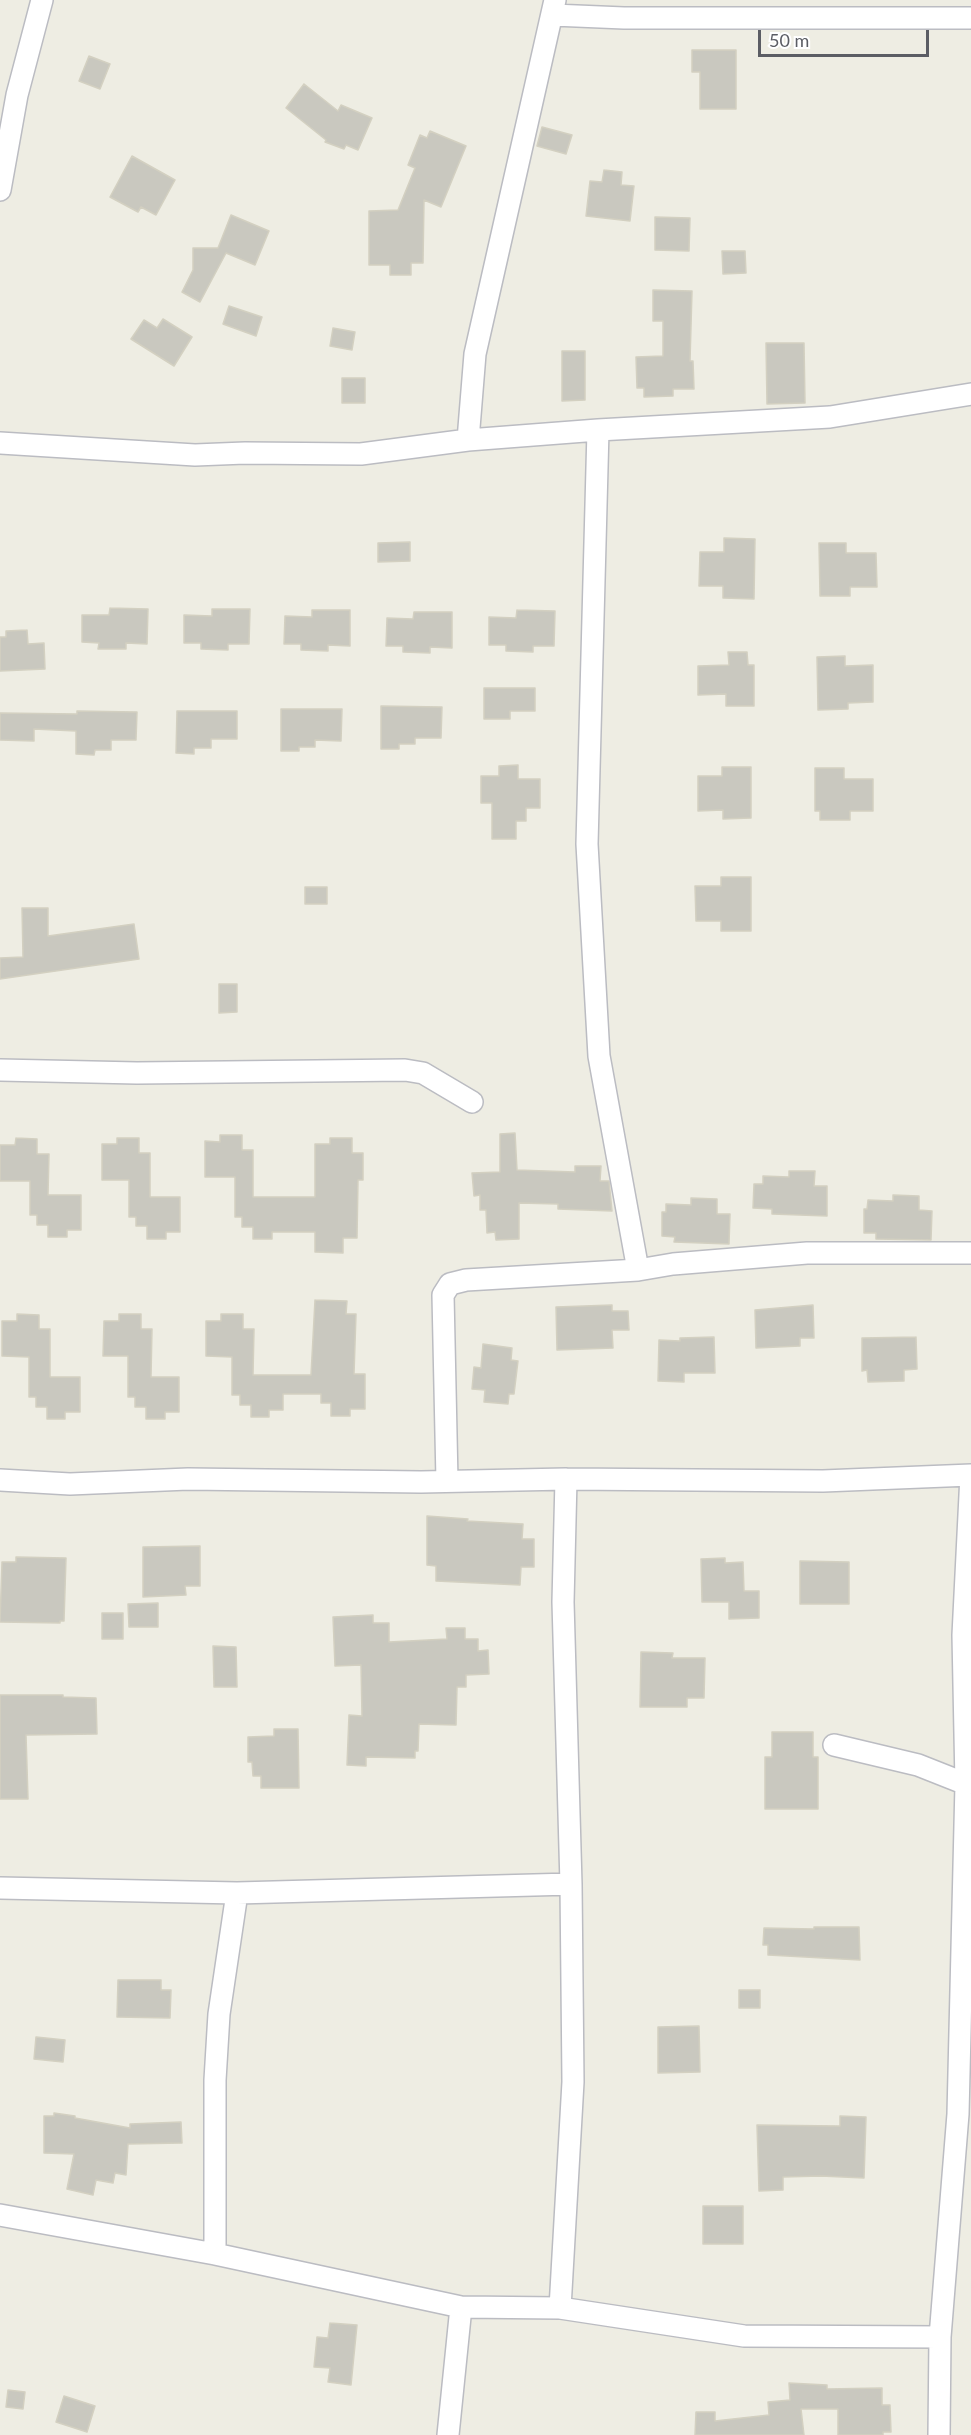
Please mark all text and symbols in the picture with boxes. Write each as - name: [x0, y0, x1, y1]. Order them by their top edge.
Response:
- scale bar: [761, 18, 932, 56]
- text: 50 m: [769, 29, 809, 51]

